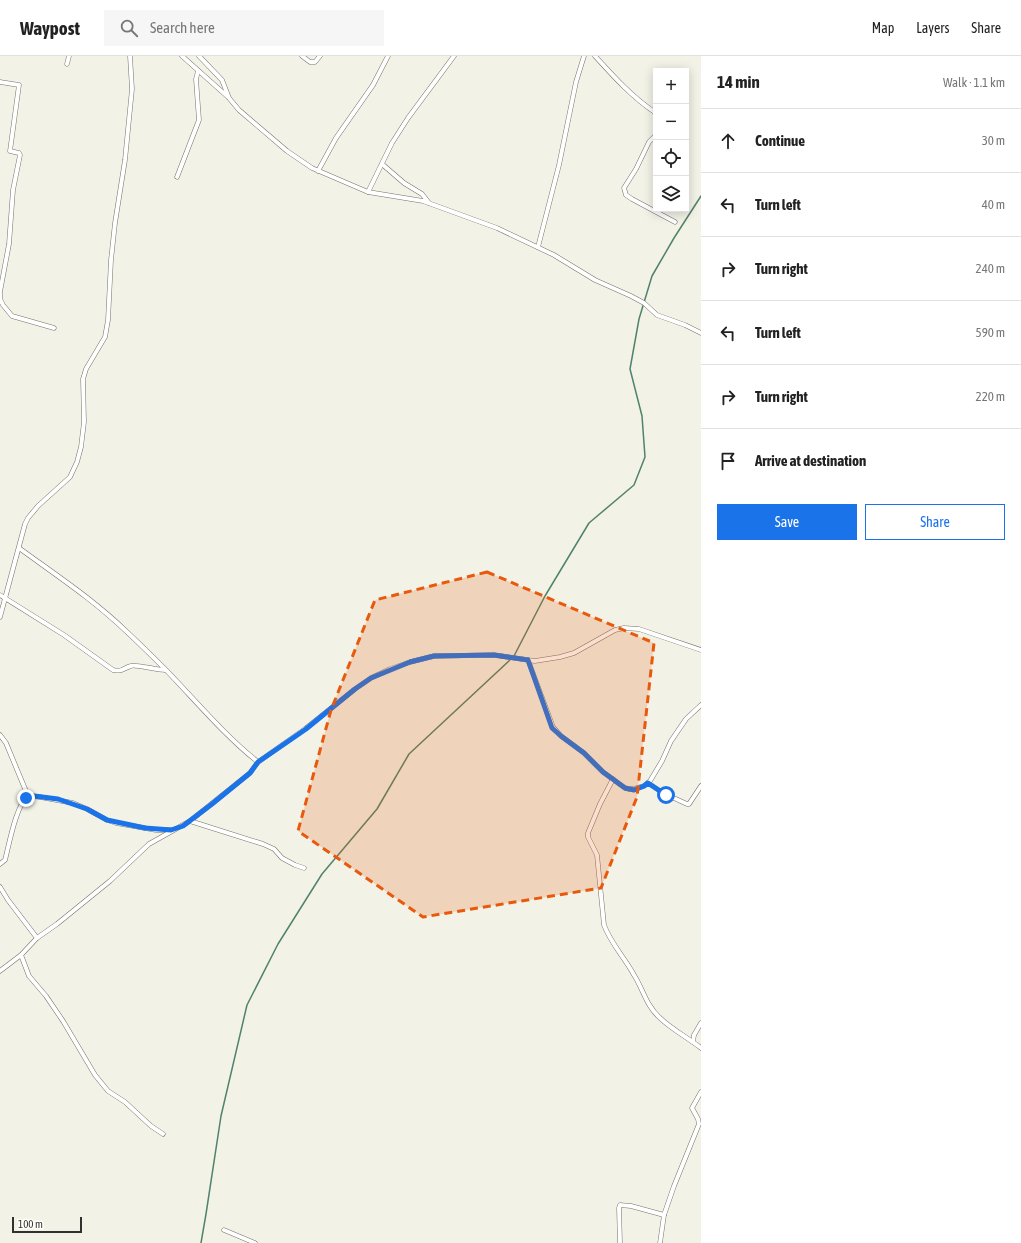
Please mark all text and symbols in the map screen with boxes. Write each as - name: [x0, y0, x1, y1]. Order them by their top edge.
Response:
- search box: [104, 10, 384, 46]
- text: Waypost: [20, 17, 80, 39]
- icon: search: [118, 17, 140, 39]
- text: Search here: [150, 19, 215, 36]
- text: Map: [872, 20, 894, 36]
- text: Layers: [916, 20, 949, 36]
- text: Share: [971, 20, 1001, 36]
- map controls: [653, 68, 689, 212]
- button: +: [653, 68, 689, 104]
- text: 14 min: [717, 72, 760, 92]
- text: Walk · 1.1 km: [943, 75, 1005, 90]
- button: −: [653, 104, 689, 140]
- icon: ahead: [717, 130, 739, 152]
- text: Continue: [755, 132, 805, 149]
- text: 30 m: [982, 133, 1005, 148]
- button: locate: [653, 140, 689, 176]
- button: layers: [653, 176, 689, 212]
- icon: left: [717, 194, 739, 216]
- text: Turn left: [755, 196, 801, 213]
- text: 40 m: [982, 197, 1005, 212]
- icon: right: [717, 258, 739, 280]
- text: Turn right: [755, 260, 808, 277]
- text: 240 m: [976, 261, 1005, 276]
- icon: left: [717, 322, 739, 344]
- text: Turn left: [755, 324, 801, 341]
- text: 590 m: [976, 325, 1005, 340]
- icon: right: [717, 386, 739, 408]
- text: Turn right: [755, 388, 808, 405]
- text: 220 m: [976, 389, 1005, 404]
- icon: arrive: [717, 450, 739, 472]
- text: Arrive at destination: [755, 452, 866, 469]
- button: Save: [717, 504, 857, 540]
- button: Share: [865, 504, 1005, 540]
- route start: [657, 786, 675, 804]
- route end: [17, 789, 35, 807]
- scale bar: [12, 1215, 82, 1234]
- text: 100 m: [18, 1218, 43, 1230]

